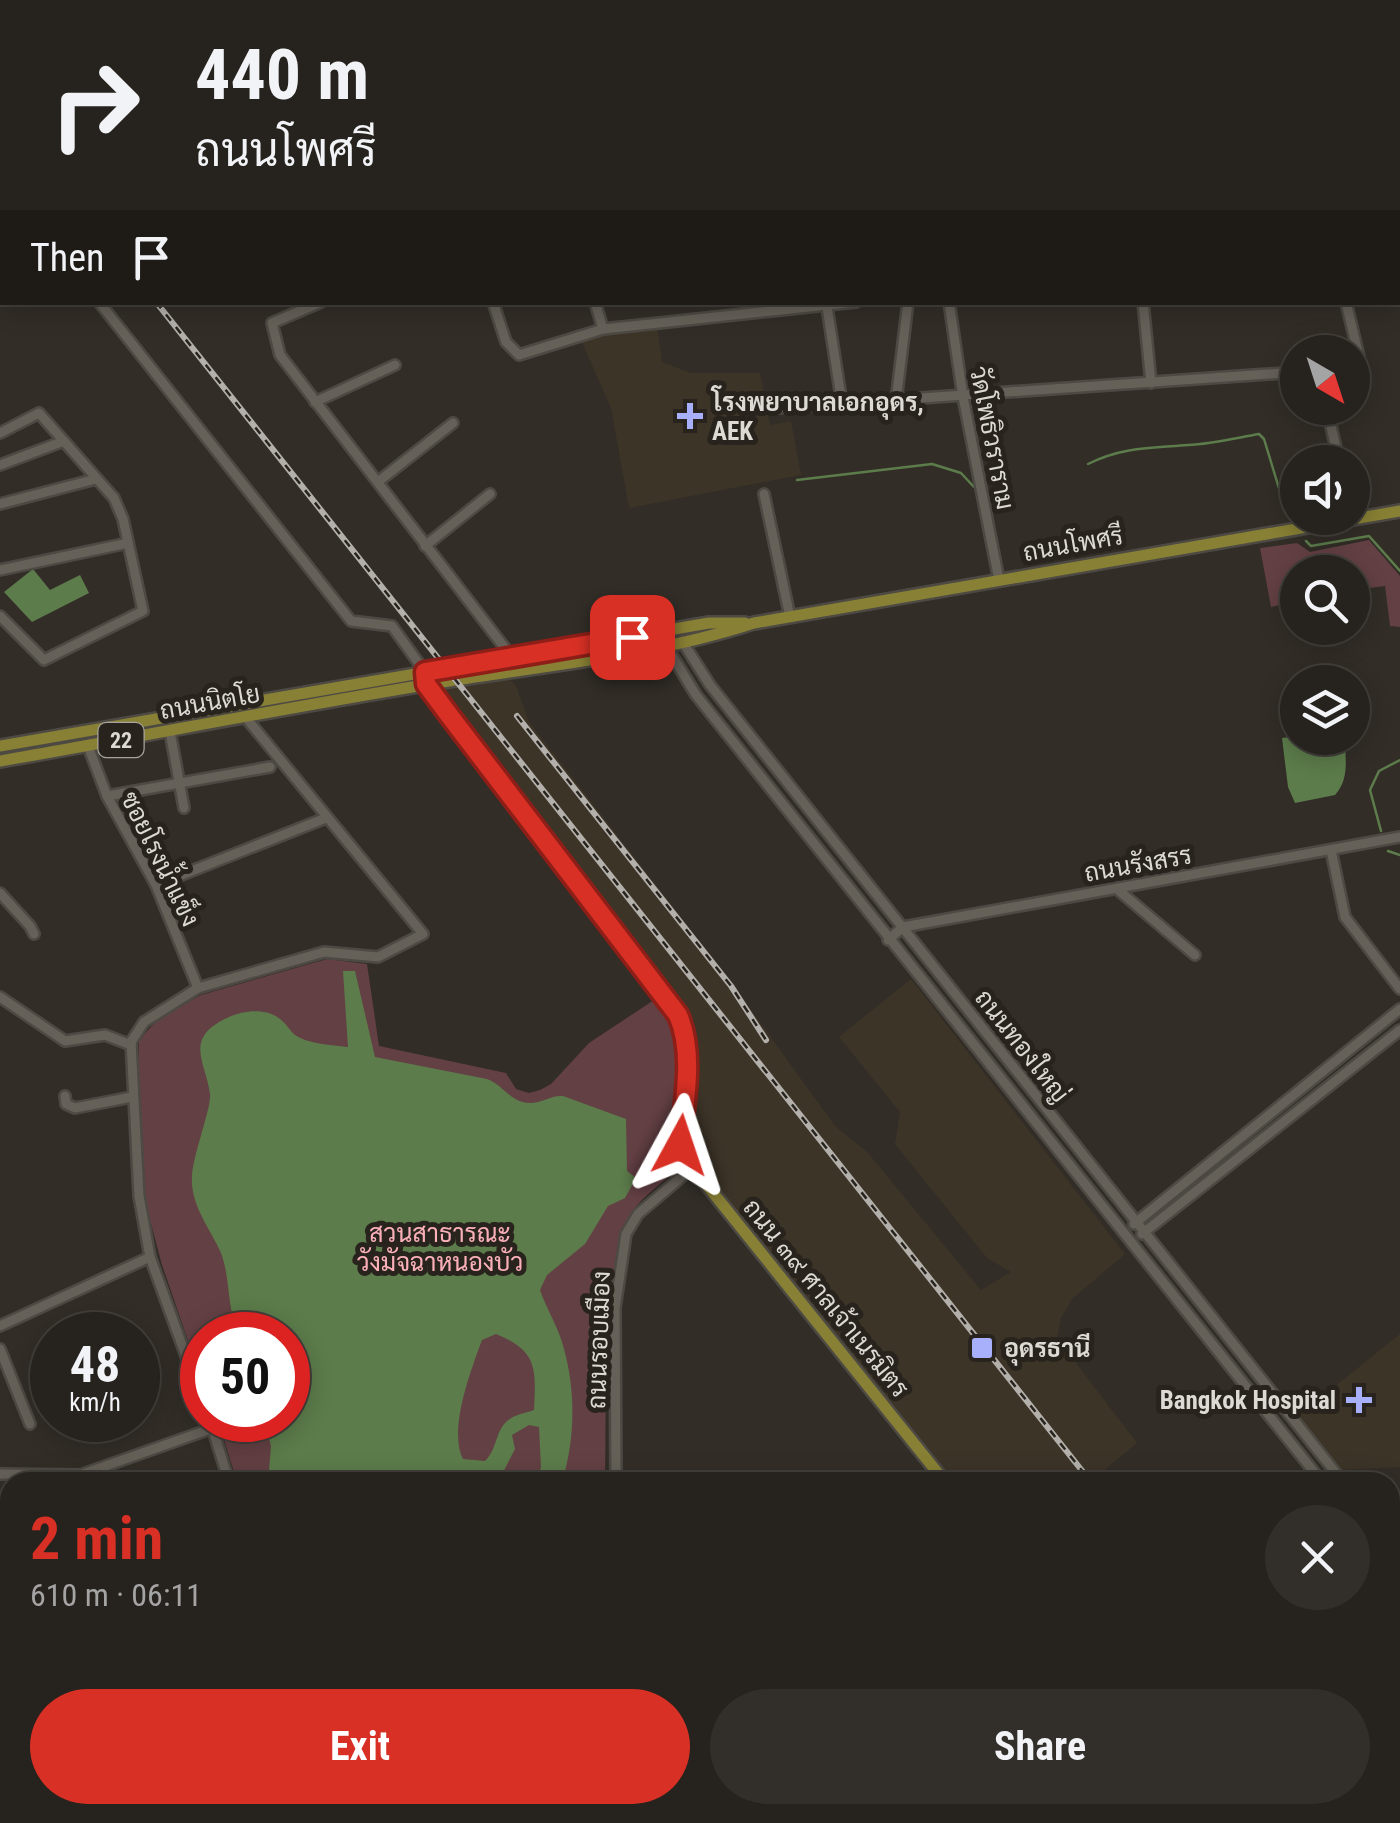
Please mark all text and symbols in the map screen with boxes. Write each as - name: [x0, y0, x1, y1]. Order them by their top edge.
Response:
- text: 440 m: [195, 34, 369, 116]
- icon: right: [30, 40, 160, 170]
- text: ถนนโพศรี: [195, 124, 377, 177]
- icon: arrive: [124, 230, 179, 285]
- text: Then: [30, 236, 104, 280]
- north arrow: [1280, 335, 1370, 425]
- map controls: [1280, 335, 1370, 755]
- street label: วัดโพธิวราราม: [964, 364, 1022, 512]
- place label: โรงพยาบาลเอกอุดร, AEK: [710, 385, 924, 446]
- marker: โรงพยาบาลเอกอุดร, AEK: [677, 403, 703, 429]
- button: sound: [1280, 445, 1370, 535]
- street label: ถนนโพศรี: [1020, 519, 1125, 567]
- button: search: [1280, 555, 1370, 645]
- pin: [590, 595, 675, 680]
- icon: arrive: [605, 610, 660, 665]
- button: layers: [1280, 665, 1370, 755]
- street label: ถนนนิตโย: [157, 677, 262, 725]
- road number: 22: [98, 723, 144, 757]
- street label: ซอยโรงน้ำแข็ง: [115, 784, 211, 931]
- street label: ถนนรังสรร: [1082, 838, 1194, 888]
- street label: ถนนทองใหญ่: [968, 983, 1077, 1109]
- position arrow: [628, 1093, 732, 1197]
- street label: ถนน ๓๙ ศาลเจ้าเนรมิตร: [737, 1193, 916, 1403]
- park label: สวนสาธารณะ วังมัจฉาหนองบัว: [357, 1219, 523, 1277]
- street label: ถนนรอบเมือง: [580, 1270, 616, 1410]
- speed limit sign: 50: [180, 1312, 310, 1442]
- place label: อุดรธานี: [1004, 1333, 1090, 1366]
- marker: อุดรธานี: [969, 1335, 995, 1361]
- text: 48: [70, 1336, 120, 1394]
- place label: Bangkok Hospital: [1160, 1386, 1336, 1415]
- marker: Bangkok Hospital: [1346, 1387, 1372, 1413]
- text: km/h: [69, 1388, 121, 1417]
- text: 2 min: [30, 1503, 163, 1574]
- button: close: [1265, 1505, 1370, 1610]
- text: 610 m · 06:11: [30, 1576, 202, 1614]
- button: Exit: [30, 1689, 690, 1804]
- button: Share: [710, 1689, 1370, 1804]

